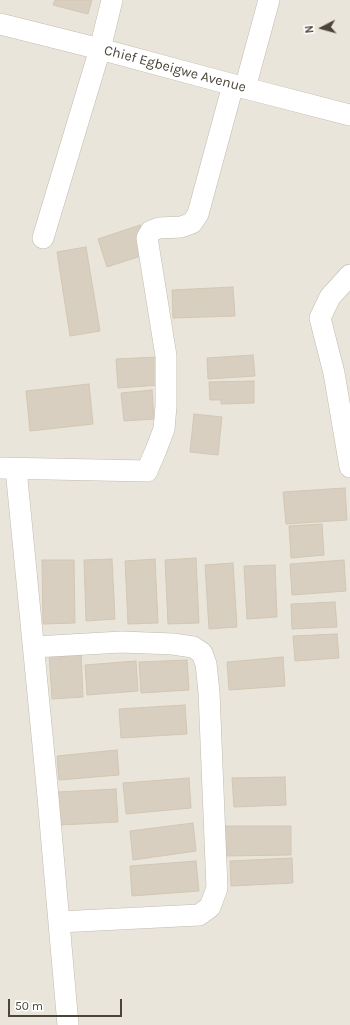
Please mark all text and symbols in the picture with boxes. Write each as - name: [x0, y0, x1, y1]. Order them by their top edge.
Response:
- north arrow: [302, 8, 342, 48]
- text: N: [303, 25, 316, 34]
- street label: Chief Egbeigwe Avenue: [102, 42, 248, 96]
- scale bar: [10, 991, 124, 1017]
- text: 50 m: [15, 999, 43, 1013]

